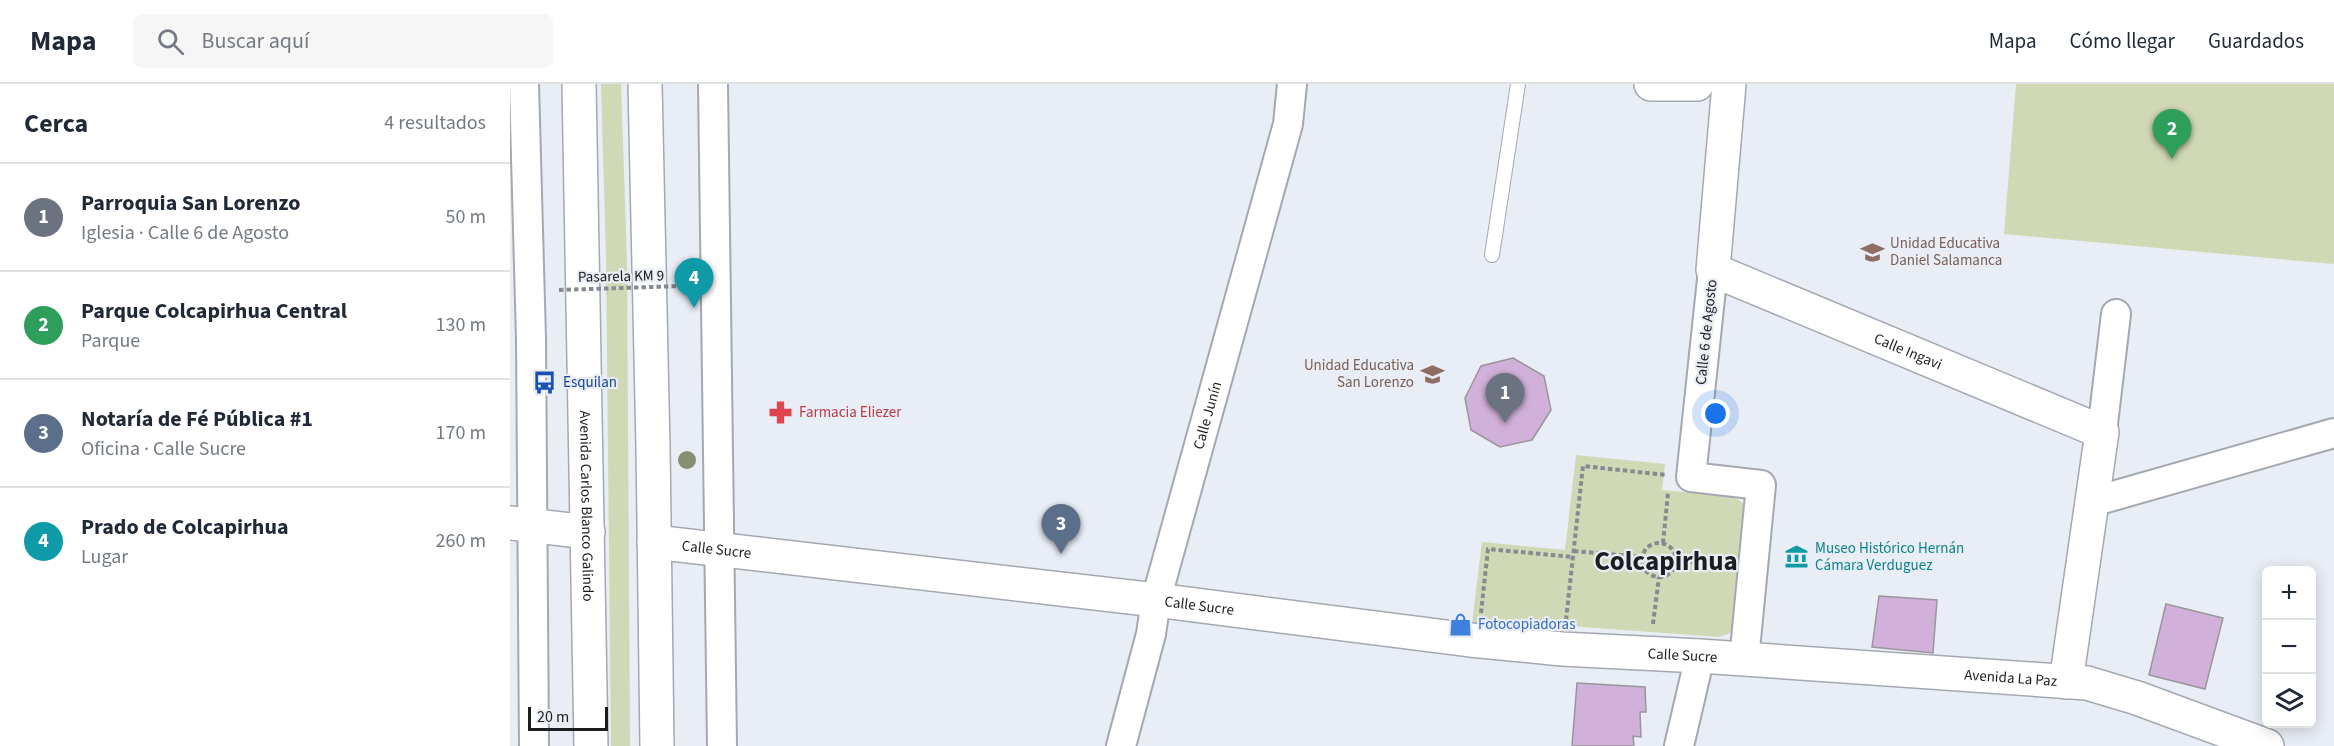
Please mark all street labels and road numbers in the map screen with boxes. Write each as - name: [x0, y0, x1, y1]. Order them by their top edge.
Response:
- street label: Pasarela KM 9: [578, 265, 664, 288]
- street label: Calle 6 de Agosto: [1691, 278, 1722, 386]
- street label: Calle Ingavi: [1871, 328, 1945, 375]
- street label: Calle Junín: [1188, 379, 1227, 452]
- street label: Avenida Carlos Blanco Galindo: [574, 410, 598, 602]
- street label: Calle Sucre: [681, 535, 752, 564]
- street label: Calle Sucre: [1163, 591, 1235, 621]
- street label: Calle Sucre: [1647, 643, 1718, 668]
- street label: Avenida La Paz: [1964, 664, 2058, 692]

